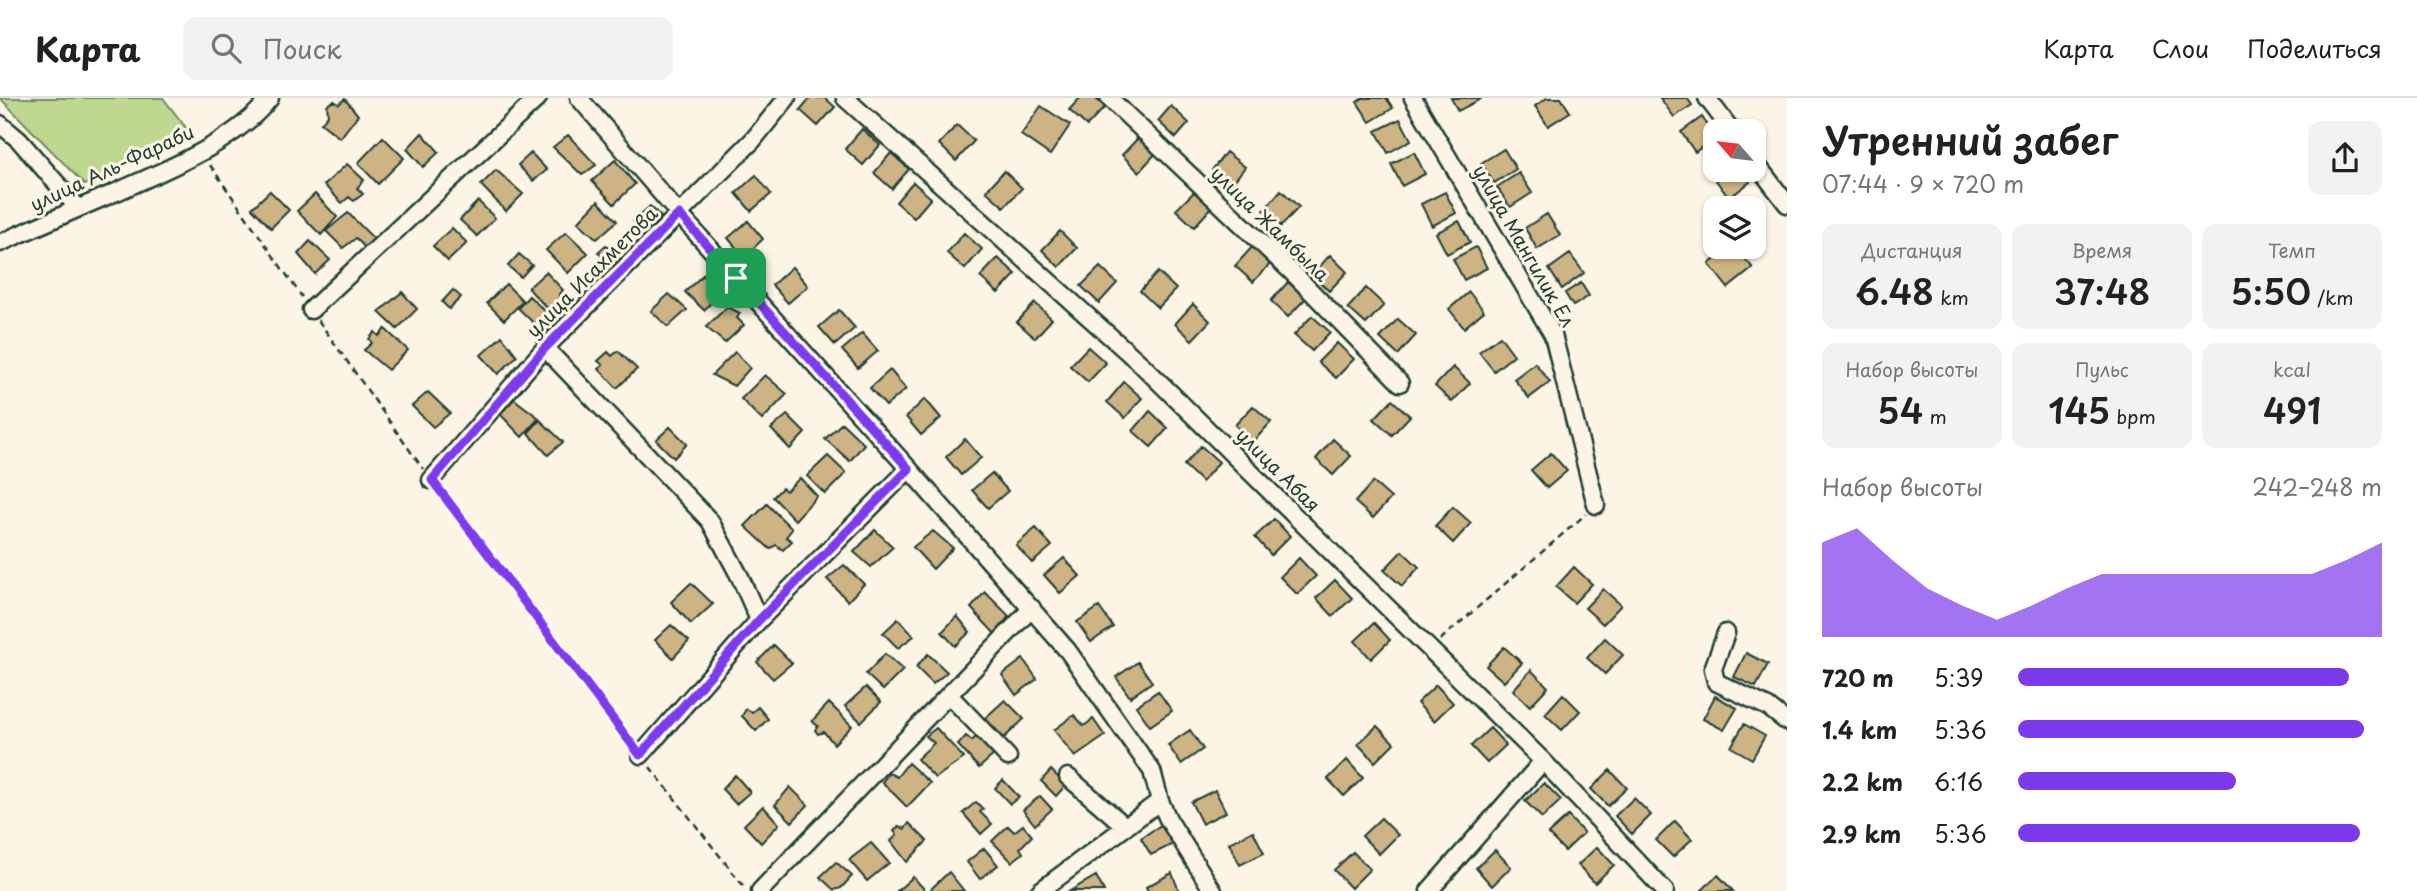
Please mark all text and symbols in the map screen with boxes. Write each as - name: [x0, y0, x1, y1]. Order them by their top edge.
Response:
- search box: [183, 17, 673, 80]
- text: Карта: [35, 23, 141, 73]
- icon: search: [207, 29, 245, 67]
- text: Поиск: [263, 29, 342, 68]
- text: Карта: [2043, 30, 2114, 66]
- text: Слои: [2152, 30, 2209, 66]
- text: Поделиться: [2247, 30, 2382, 66]
- text: Утренний забег: [1822, 111, 2118, 168]
- street label: улица Аль-Фараби: [25, 117, 198, 217]
- north arrow: [1703, 119, 1766, 182]
- map controls: [1703, 119, 1766, 259]
- button: share: [2308, 121, 2382, 195]
- street label: улица Жамбыла: [1205, 159, 1336, 287]
- street label: улица Мангилик Ел: [1467, 159, 1583, 332]
- text: 07:44 · 9 × 720 m: [1822, 166, 2024, 201]
- button: layers: [1703, 196, 1766, 259]
- street label: улица Исахметова: [519, 199, 663, 343]
- text: Дистанция: [1862, 236, 1962, 264]
- text: Время: [2072, 236, 2132, 264]
- text: Темп: [2268, 236, 2316, 264]
- pin: [706, 248, 766, 308]
- icon: arrive: [717, 259, 755, 297]
- text: 6.48: [1855, 264, 1934, 317]
- text: 37:48: [2054, 264, 2150, 317]
- text: 5:50: [2230, 264, 2311, 317]
- text: km: [1934, 283, 1969, 311]
- text: /km: [2311, 283, 2354, 311]
- text: Набор высоты: [1845, 355, 1979, 383]
- text: Пульс: [2075, 355, 2129, 383]
- text: kcal: [2273, 355, 2311, 383]
- text: 54: [1877, 383, 1923, 436]
- text: 145: [2048, 383, 2110, 436]
- text: 491: [2263, 383, 2321, 436]
- text: m: [1923, 402, 1947, 430]
- text: bpm: [2110, 402, 2156, 430]
- street label: улица Абая: [1230, 421, 1327, 518]
- text: Набор высоты: [1822, 469, 1983, 504]
- text: 242–248 m: [2252, 469, 2382, 504]
- text: 720 m: [1822, 660, 1894, 695]
- text: 5:39: [1934, 660, 1984, 695]
- text: 1.4 km: [1822, 712, 1897, 747]
- text: 5:36: [1934, 712, 1987, 747]
- text: 2.2 km: [1822, 764, 1903, 799]
- text: 6:16: [1934, 764, 1983, 799]
- text: 2.9 km: [1822, 816, 1901, 851]
- text: 5:36: [1934, 816, 1987, 851]

